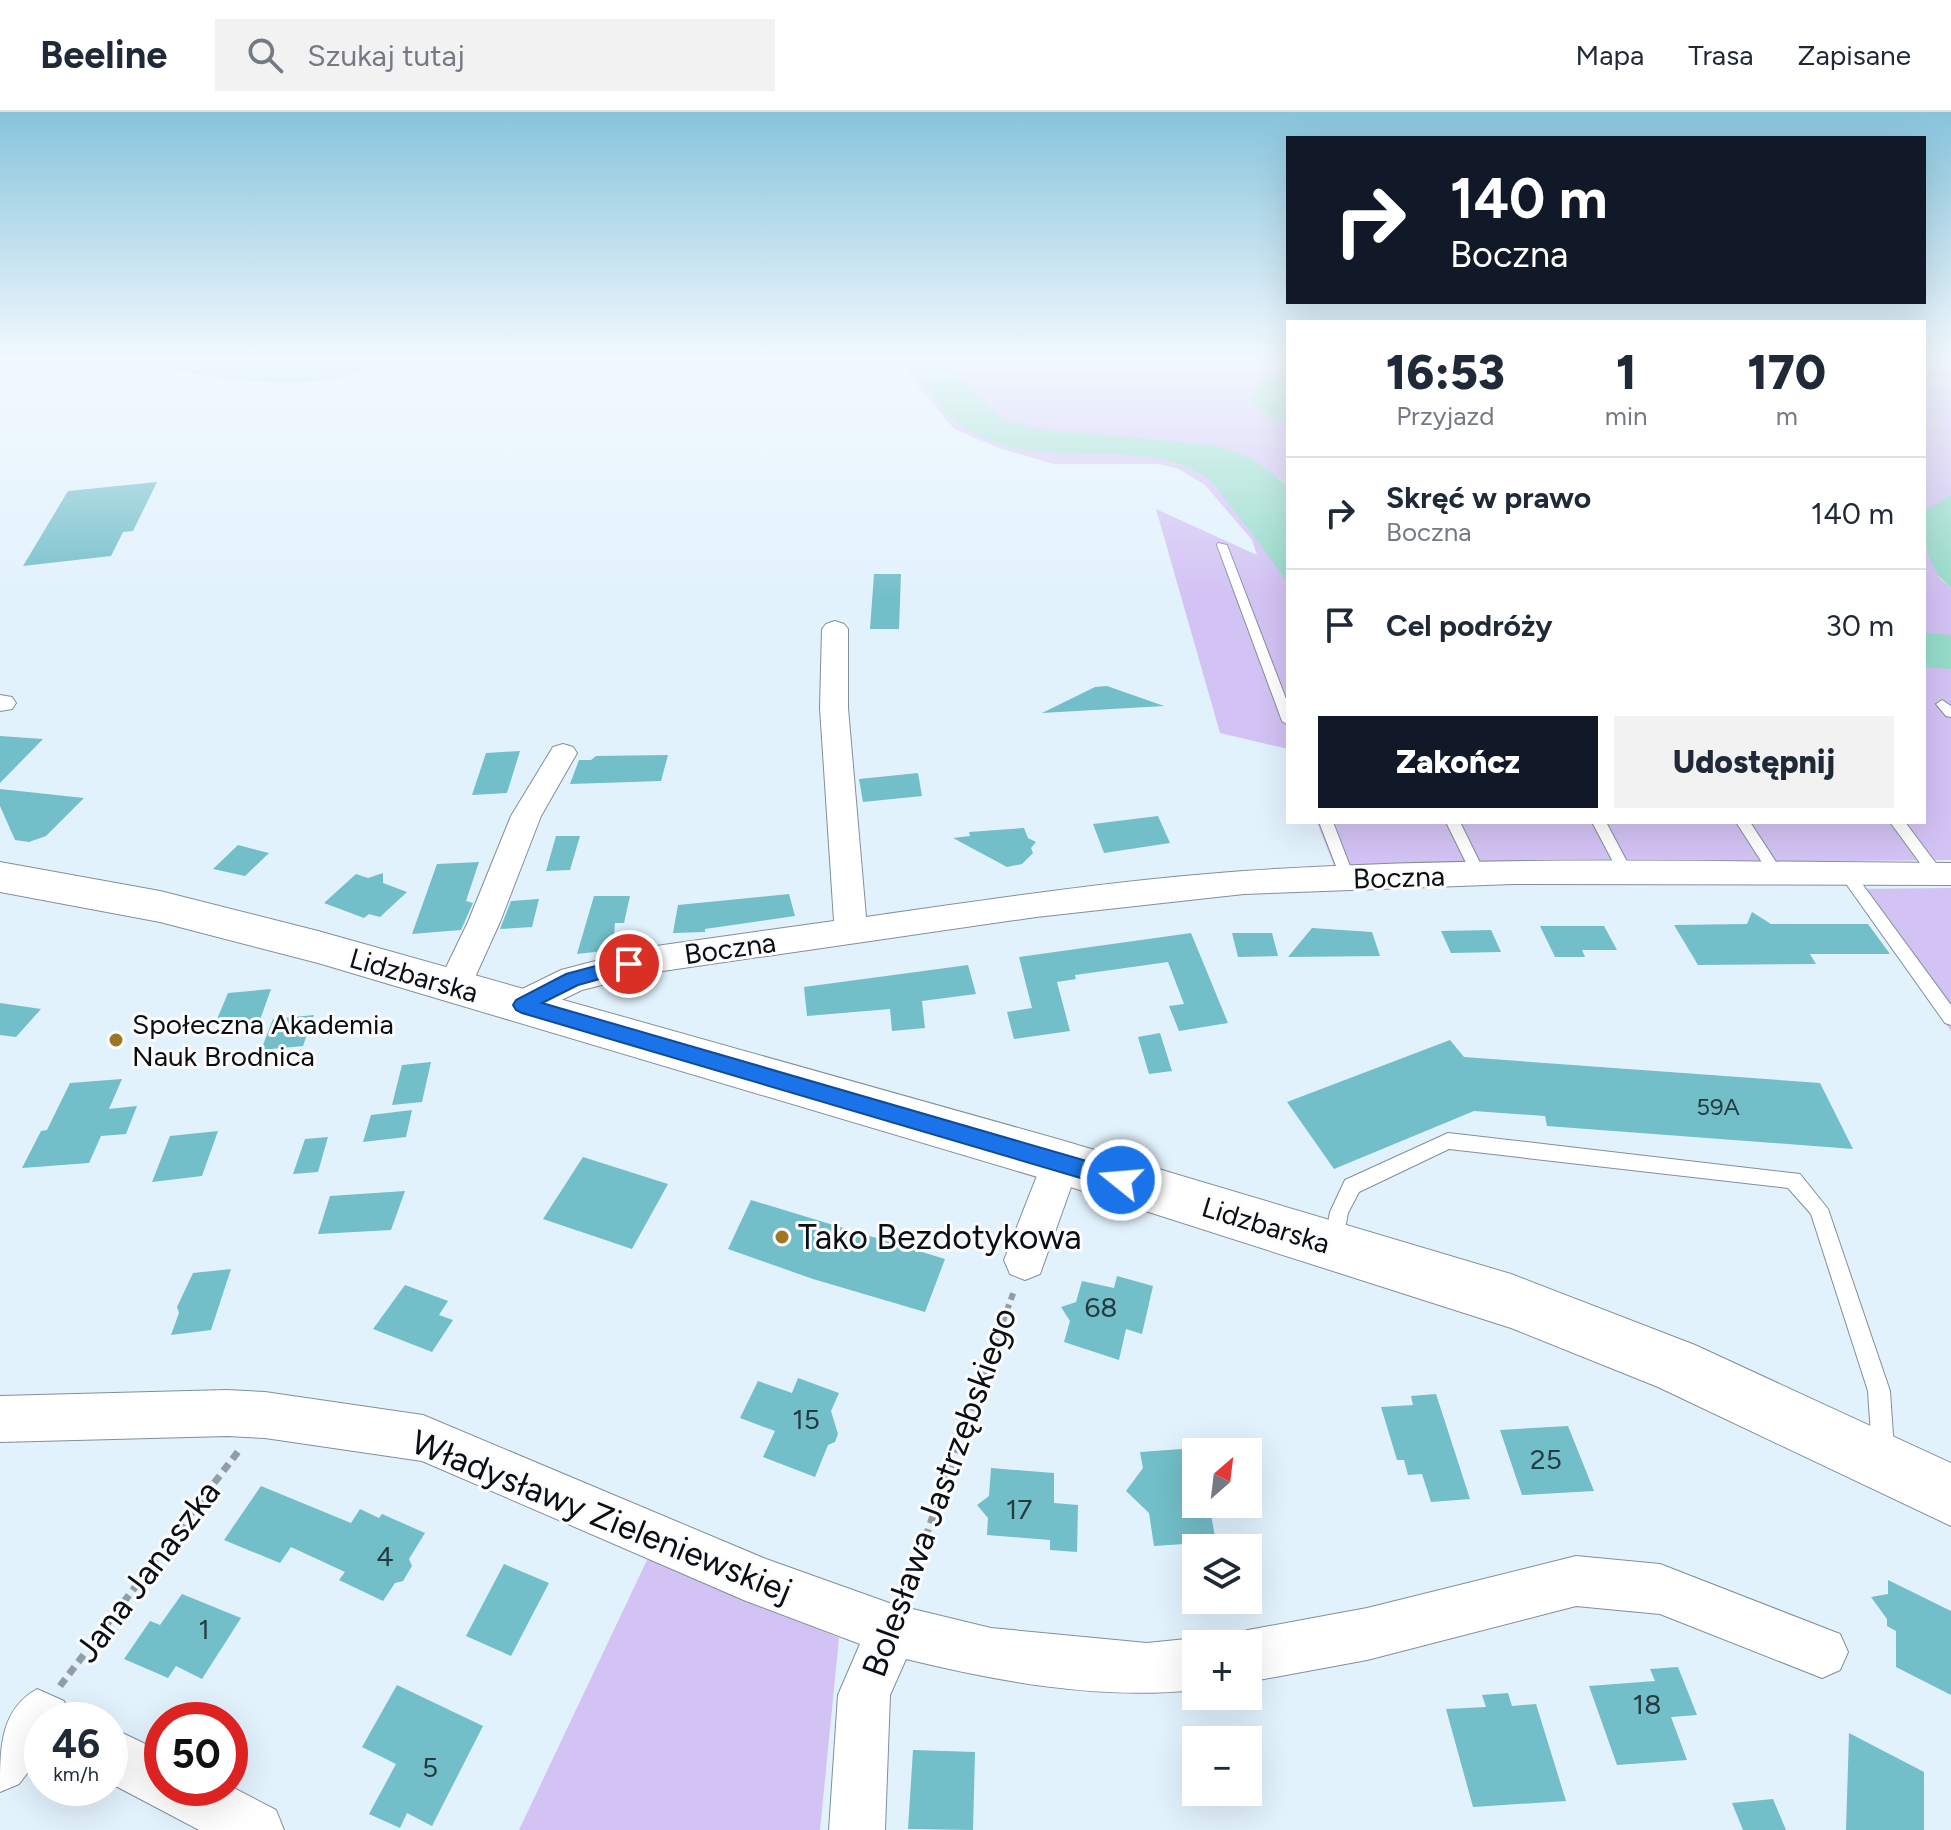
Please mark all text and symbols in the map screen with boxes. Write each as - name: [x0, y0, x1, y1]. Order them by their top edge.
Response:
- search box: [215, 19, 775, 91]
- text: Beeline: [40, 32, 167, 78]
- icon: search: [243, 33, 287, 77]
- text: Szukaj tutaj: [307, 37, 465, 74]
- text: Mapa: [1575, 38, 1644, 72]
- text: Trasa: [1688, 38, 1753, 72]
- text: Zapisane: [1797, 38, 1911, 72]
- text: 140 m: [1450, 165, 1608, 232]
- icon: right: [1318, 168, 1422, 272]
- text: Boczna: [1450, 233, 1568, 276]
- text: 16:53: [1386, 343, 1505, 401]
- text: 1: [1616, 343, 1636, 401]
- text: 170: [1747, 343, 1826, 401]
- text: Przyjazd: [1396, 400, 1495, 432]
- text: min: [1605, 400, 1647, 432]
- text: m: [1776, 400, 1798, 432]
- text: Skręć w prawo: [1386, 479, 1591, 516]
- icon: right: [1318, 491, 1362, 535]
- text: 140 m: [1811, 495, 1894, 532]
- text: Boczna: [1386, 516, 1472, 548]
- icon: arrive: [1318, 603, 1362, 647]
- text: Cel podróży: [1386, 607, 1553, 644]
- text: 30 m: [1826, 607, 1894, 644]
- button: Zakończ: [1318, 716, 1598, 808]
- button: Udostępnij: [1614, 716, 1894, 808]
- street label: Boczna: [1352, 858, 1446, 896]
- street label: Boczna: [682, 925, 778, 971]
- pin: [595, 930, 663, 998]
- street label: Lidzbarska: [346, 940, 482, 1010]
- icon: arrive: [607, 942, 651, 986]
- place label: Społeczna Akademia Nauk Brodnica: [132, 1007, 394, 1073]
- marker: Społeczna Akademia Nauk Brodnica: [107, 1031, 125, 1049]
- house number: 59A: [1696, 1092, 1741, 1121]
- position arrow: [1079, 1138, 1163, 1222]
- street label: Lidzbarska: [1198, 1189, 1334, 1261]
- place label: Tako Bezdotykowa: [798, 1217, 1082, 1258]
- marker: Tako Bezdotykowa: [773, 1228, 791, 1246]
- house number: 68: [1084, 1290, 1118, 1324]
- street label: Bolesława Jastrzębskiego: [854, 1302, 1025, 1682]
- house number: 15: [792, 1402, 820, 1436]
- street label: Władysławy Zieleniewskiej: [406, 1421, 798, 1612]
- north arrow: [1182, 1438, 1262, 1518]
- map controls: [1182, 1438, 1262, 1806]
- house number: 25: [1530, 1442, 1562, 1476]
- street label: Jana Janaszka: [66, 1472, 229, 1670]
- house number: 17: [1006, 1492, 1032, 1526]
- button: layers: [1182, 1534, 1262, 1614]
- house number: 4: [376, 1539, 394, 1573]
- house number: 1: [198, 1612, 210, 1646]
- button: +: [1182, 1630, 1262, 1710]
- house number: 18: [1633, 1687, 1661, 1721]
- speed limit sign: 50: [144, 1702, 248, 1806]
- text: 46: [52, 1720, 100, 1768]
- button: −: [1182, 1726, 1262, 1806]
- house number: 5: [422, 1750, 438, 1784]
- text: km/h: [53, 1762, 99, 1786]

